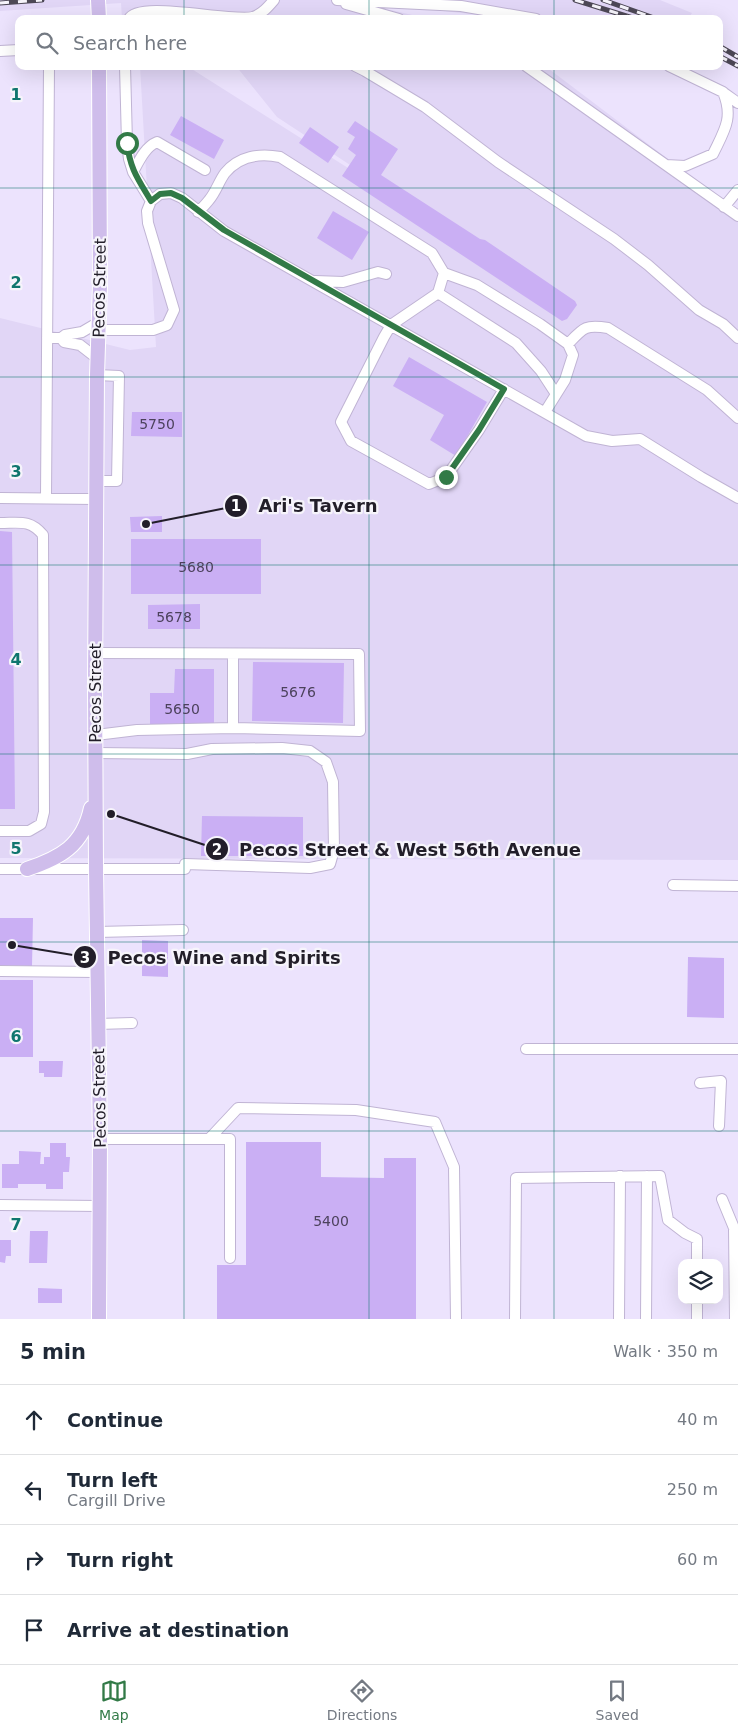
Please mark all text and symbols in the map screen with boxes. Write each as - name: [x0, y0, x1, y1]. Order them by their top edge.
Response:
- search box: [15, 15, 723, 70]
- icon: search: [33, 29, 61, 57]
- text: Search here: [73, 32, 187, 54]
- text: 1: [10, 85, 22, 104]
- route start: [116, 132, 139, 155]
- street label: Pecos Street: [89, 238, 110, 338]
- text: 2: [10, 273, 22, 292]
- house number: 5750: [139, 416, 175, 432]
- text: 3: [10, 462, 22, 481]
- route end: [435, 466, 458, 489]
- callout: Ari's Tavern: [223, 490, 387, 523]
- text: Ari's Tavern: [258, 495, 378, 516]
- text: 1: [231, 497, 241, 515]
- house number: 5680: [178, 559, 214, 575]
- house number: 5678: [156, 609, 192, 625]
- street label: Pecos Street: [86, 643, 105, 743]
- text: 4: [10, 650, 22, 669]
- house number: 5676: [280, 684, 316, 700]
- house number: 5650: [164, 701, 200, 717]
- callout: Pecos Street & West 56th Avenue: [204, 833, 591, 866]
- text: 5: [10, 839, 22, 858]
- text: Pecos Street & West 56th Avenue: [239, 839, 581, 860]
- text: 2: [212, 841, 222, 859]
- callout: Pecos Wine and Spirits: [72, 941, 351, 974]
- text: Pecos Wine and Spirits: [107, 947, 341, 968]
- text: 3: [80, 949, 90, 967]
- text: 6: [10, 1027, 22, 1046]
- street label: Pecos Street: [89, 1048, 110, 1148]
- house number: 5400: [313, 1213, 349, 1229]
- text: 7: [10, 1215, 22, 1234]
- map controls: [678, 1259, 723, 1304]
- button: layers: [678, 1259, 723, 1304]
- text: 5 min: [20, 1340, 86, 1364]
- text: Walk · 350 m: [613, 1342, 718, 1361]
- icon: ahead: [20, 1406, 48, 1434]
- text: Continue: [67, 1409, 163, 1431]
- text: 40 m: [677, 1410, 718, 1429]
- text: Turn left: [67, 1469, 158, 1491]
- icon: left: [20, 1476, 48, 1504]
- text: 250 m: [667, 1480, 718, 1499]
- text: Cargill Drive: [67, 1491, 166, 1510]
- icon: right: [20, 1546, 48, 1574]
- text: Turn right: [67, 1549, 173, 1571]
- text: 60 m: [677, 1550, 718, 1569]
- icon: arrive: [20, 1616, 48, 1644]
- text: Arrive at destination: [67, 1619, 289, 1641]
- tab: Map: [99, 1677, 129, 1723]
- tab: Directions: [327, 1677, 397, 1723]
- tab: Saved: [596, 1677, 639, 1723]

